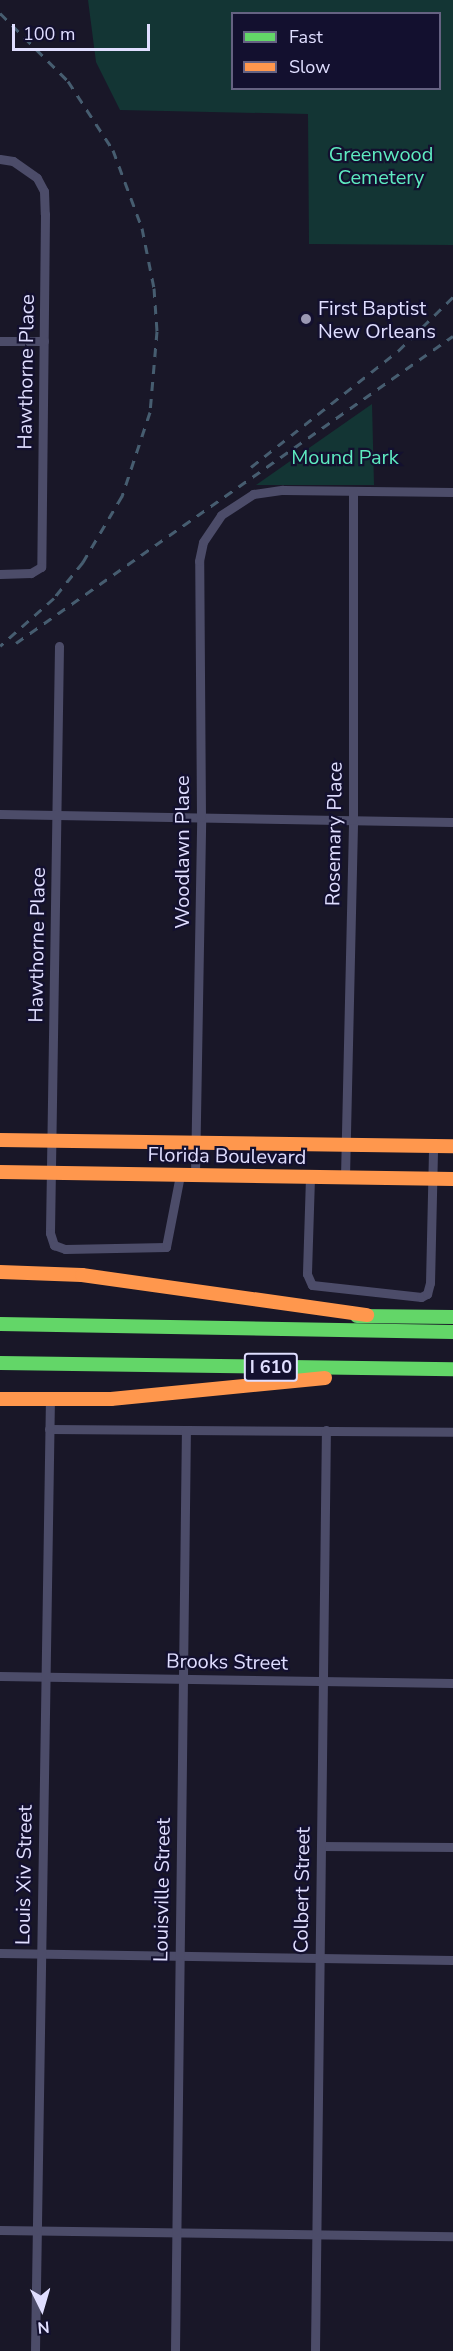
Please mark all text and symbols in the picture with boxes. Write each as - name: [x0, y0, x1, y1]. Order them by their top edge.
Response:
- scale bar: [15, 12, 153, 50]
- legend: [231, 12, 441, 90]
- text: 100 m: [23, 22, 75, 46]
- text: Fast: [289, 25, 323, 49]
- text: Slow: [289, 55, 330, 79]
- park label: Greenwood Cemetery: [329, 143, 433, 190]
- street label: Hawthorne Place: [13, 294, 39, 450]
- place label: First Baptist New Orleans: [318, 296, 436, 343]
- marker: First Baptist New Orleans: [299, 312, 313, 326]
- park label: Mound Park: [291, 445, 399, 469]
- street label: Rosemary Place: [321, 762, 347, 906]
- street label: Woodlawn Place: [170, 775, 194, 929]
- street label: Hawthorne Place: [24, 867, 50, 1023]
- street label: Florida Boulevard: [147, 1143, 307, 1169]
- road number: I 610: [242, 1352, 300, 1382]
- street label: Brooks Street: [166, 1649, 288, 1675]
- street label: Louis Xiv Street: [11, 1805, 37, 1945]
- street label: Louisville Street: [149, 1818, 175, 1962]
- street label: Colbert Street: [289, 1827, 315, 1953]
- north arrow: [12, 2279, 72, 2339]
- text: N: [37, 2315, 50, 2338]

